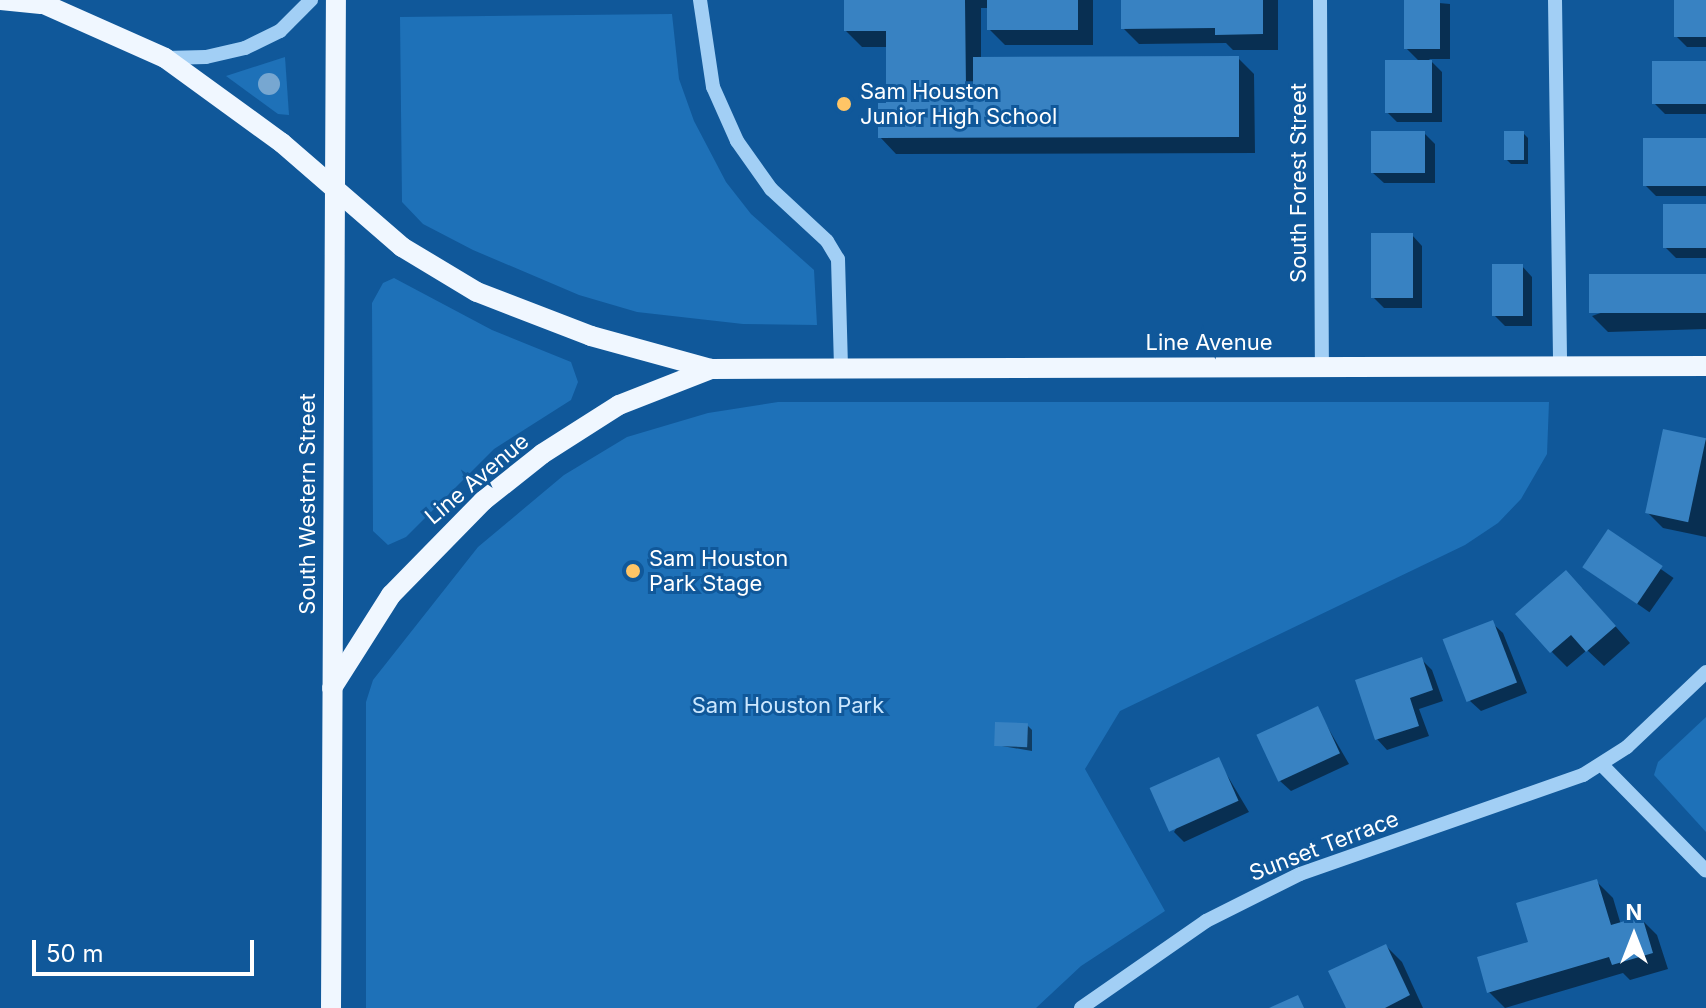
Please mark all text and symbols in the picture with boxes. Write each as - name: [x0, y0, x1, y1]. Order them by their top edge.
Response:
- place label: Sam Houston Junior High School: [860, 78, 1057, 130]
- street label: South Forest Street: [1286, 83, 1312, 283]
- marker: Sam Houston Junior High School: [835, 95, 853, 113]
- street label: Line Avenue: [1145, 330, 1273, 356]
- street label: South Western Street: [295, 393, 321, 615]
- street label: Line Avenue: [420, 428, 534, 530]
- place label: Sam Houston Park Stage: [649, 545, 788, 596]
- marker: Sam Houston Park Stage: [624, 562, 642, 580]
- park label: Sam Houston Park: [692, 693, 884, 719]
- street label: Sunset Terrace: [1246, 805, 1402, 887]
- north arrow: [1594, 896, 1674, 976]
- text: N: [1626, 899, 1642, 925]
- scale bar: [36, 924, 258, 974]
- text: 50 m: [46, 939, 104, 968]

